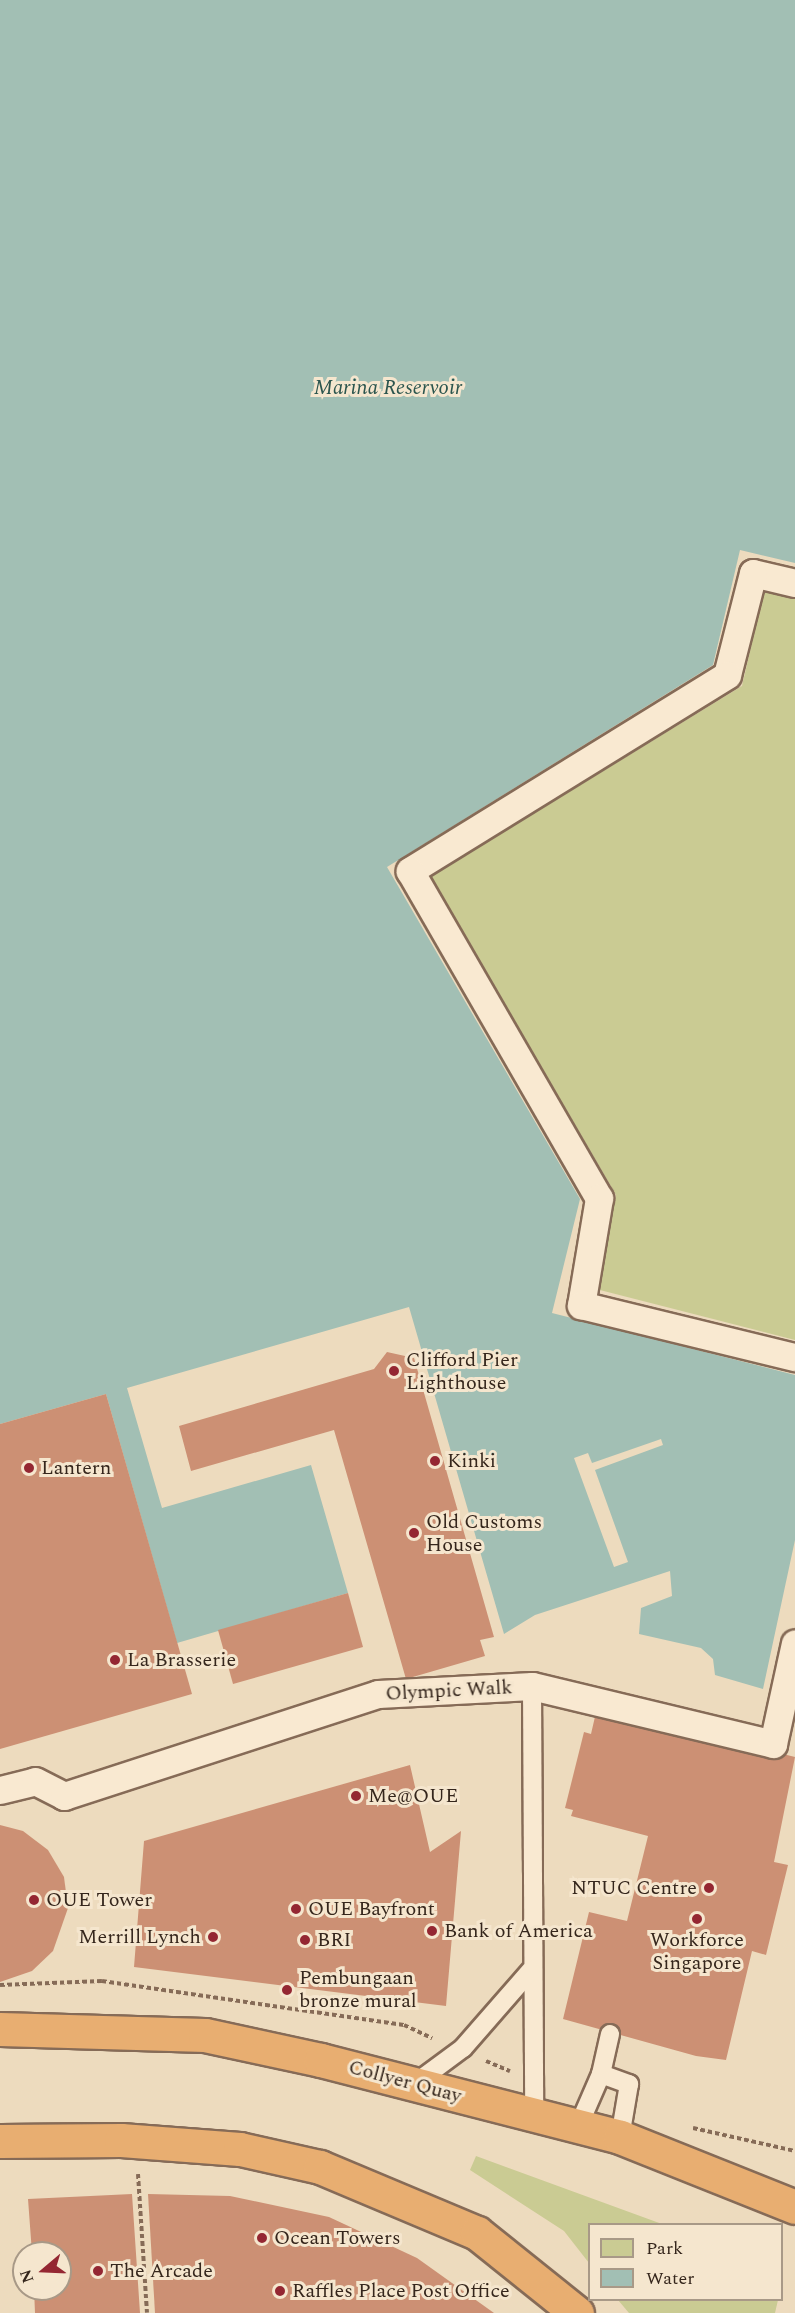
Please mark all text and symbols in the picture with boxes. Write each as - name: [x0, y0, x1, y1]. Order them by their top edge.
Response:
- water label: Marina Reservoir: [314, 375, 462, 401]
- place label: Clifford Pier Lighthouse: [406, 1348, 518, 1395]
- marker: Clifford Pier Lighthouse: [387, 1364, 401, 1378]
- place label: Kinki: [447, 1449, 496, 1473]
- marker: Kinki: [428, 1454, 442, 1468]
- place label: Lantern: [41, 1456, 111, 1480]
- marker: Lantern: [22, 1461, 36, 1475]
- place label: Old Customs House: [426, 1510, 542, 1557]
- marker: Old Customs House: [407, 1526, 421, 1540]
- place label: La Brasserie: [127, 1648, 236, 1672]
- marker: La Brasserie: [108, 1653, 122, 1667]
- street label: Olympic Walk: [385, 1676, 513, 1706]
- place label: Me@OUE: [368, 1784, 458, 1808]
- marker: Me@OUE: [349, 1789, 363, 1803]
- place label: NTUC Centre: [571, 1876, 697, 1900]
- marker: NTUC Centre: [702, 1881, 716, 1895]
- place label: OUE Tower: [46, 1888, 152, 1912]
- marker: OUE Tower: [27, 1893, 41, 1907]
- place label: OUE Bayfront: [308, 1897, 435, 1921]
- marker: OUE Bayfront: [289, 1902, 303, 1916]
- marker: Workforce Singapore: [690, 1912, 704, 1926]
- place label: Bank of America: [444, 1919, 593, 1943]
- marker: Bank of America: [425, 1924, 439, 1938]
- place label: Merrill Lynch: [78, 1925, 201, 1949]
- place label: BRI: [317, 1928, 351, 1952]
- place label: Workforce Singapore: [650, 1928, 744, 1975]
- marker: Merrill Lynch: [206, 1930, 220, 1944]
- marker: BRI: [298, 1933, 312, 1947]
- place label: Pembungaan bronze mural: [299, 1966, 417, 2013]
- marker: Pembungaan bronze mural: [280, 1983, 294, 1997]
- street label: Collyer Quay: [346, 2055, 464, 2109]
- legend: [588, 2223, 783, 2301]
- place label: Ocean Towers: [274, 2226, 401, 2250]
- marker: Ocean Towers: [255, 2231, 269, 2245]
- text: Park: [646, 2235, 683, 2262]
- north arrow: [12, 2241, 72, 2301]
- place label: The Arcade: [110, 2259, 213, 2283]
- marker: The Arcade: [91, 2264, 105, 2278]
- text: Water: [646, 2265, 694, 2292]
- text: N: [13, 2266, 40, 2286]
- place label: Raffles Place Post Office: [292, 2279, 510, 2303]
- marker: Raffles Place Post Office: [273, 2284, 287, 2298]

